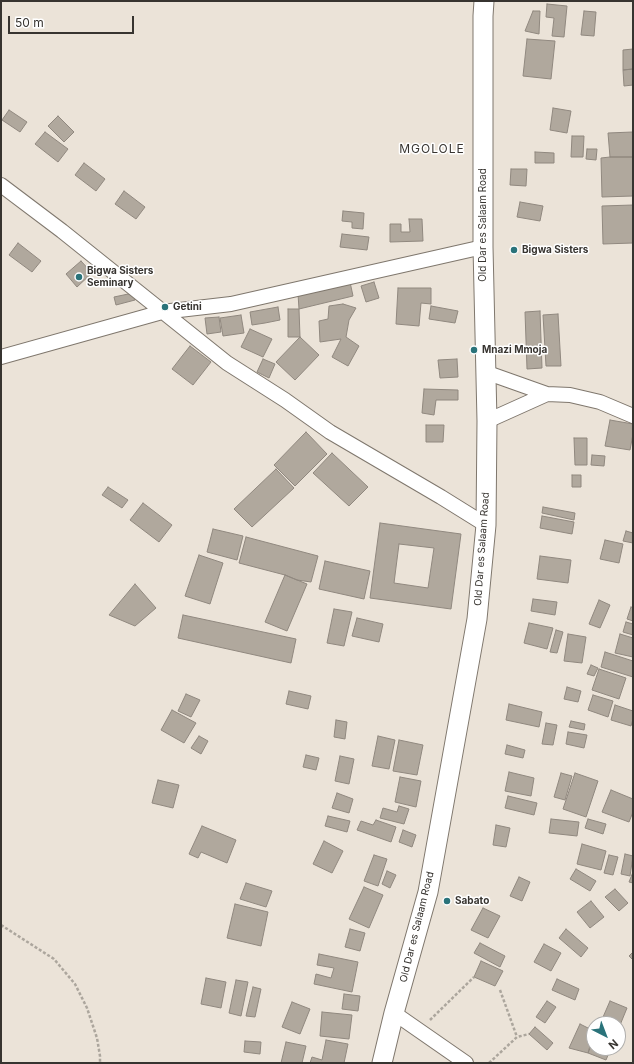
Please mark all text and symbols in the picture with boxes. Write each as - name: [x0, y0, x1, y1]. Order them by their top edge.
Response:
- scale bar: [10, 8, 136, 34]
- text: 50 m: [15, 15, 44, 30]
- district label: MGOLOLE: [399, 142, 465, 156]
- street label: Old Dar es Salaam Road: [477, 168, 489, 282]
- place label: Bigwa Sisters: [522, 244, 588, 256]
- marker: Bigwa Sisters: [509, 245, 519, 255]
- place label: Bigwa Sisters Seminary: [87, 265, 153, 288]
- marker: Bigwa Sisters Seminary: [74, 272, 84, 282]
- place label: Getini: [173, 301, 202, 313]
- marker: Getini: [160, 302, 170, 312]
- place label: Mnazi Mmoja: [482, 344, 547, 356]
- marker: Mnazi Mmoja: [469, 345, 479, 355]
- street label: Old Dar es Salaam Road: [472, 492, 492, 606]
- street label: Old Dar es Salaam Road: [397, 870, 437, 984]
- place label: Sabato: [455, 895, 489, 907]
- marker: Sabato: [442, 896, 452, 906]
- north arrow: [586, 1016, 626, 1056]
- text: N: [606, 1036, 621, 1052]

